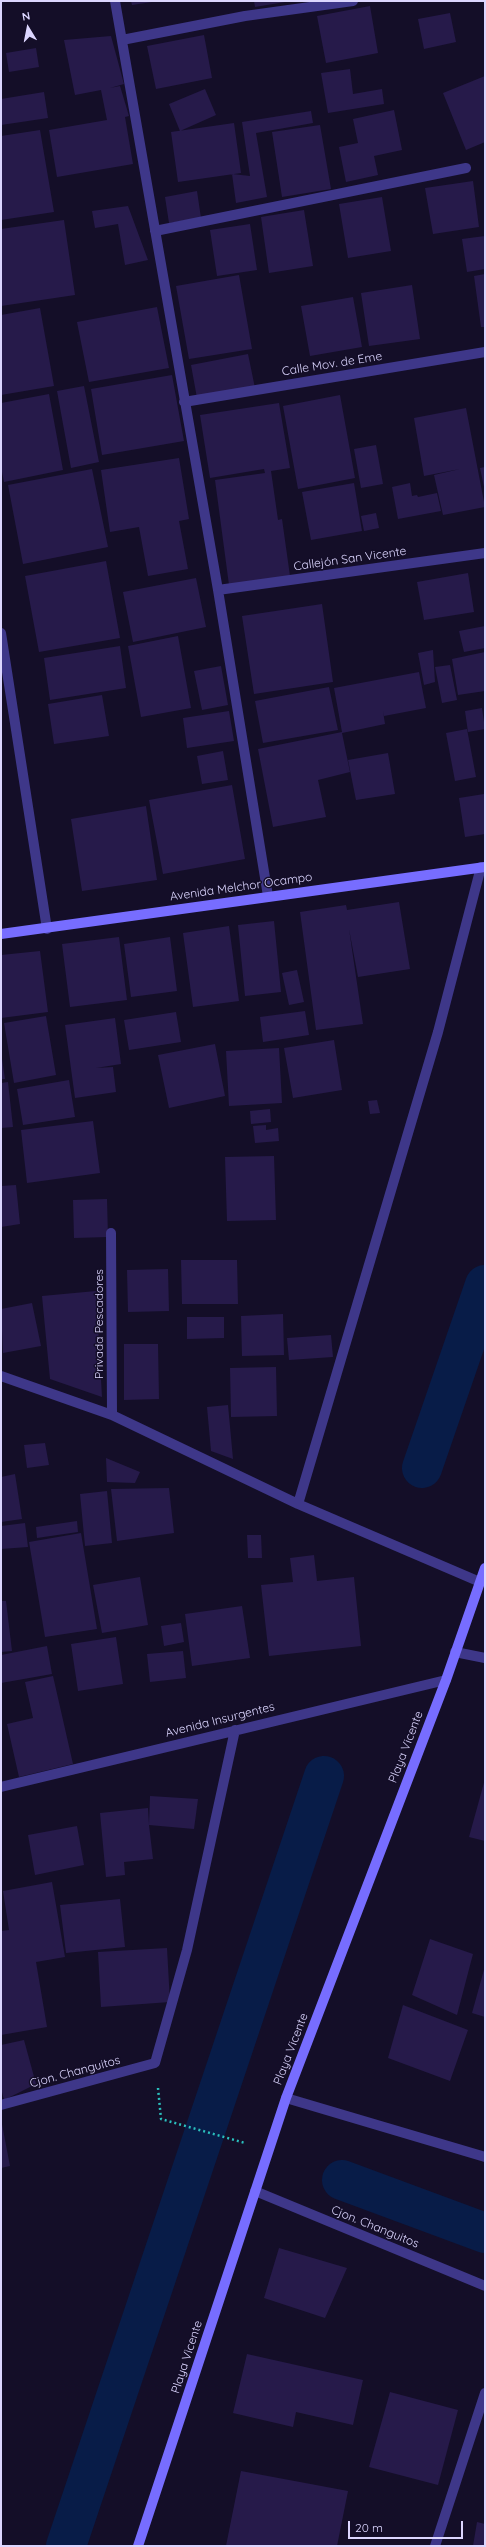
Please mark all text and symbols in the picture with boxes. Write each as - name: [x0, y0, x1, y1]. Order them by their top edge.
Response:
- north arrow: [8, 8, 48, 48]
- text: N: [21, 9, 31, 24]
- street label: Calle Mov. de Eme: [281, 349, 383, 379]
- street label: Callejón San Vicente: [293, 544, 407, 574]
- street label: Avenida Melchor Ocampo: [169, 870, 313, 904]
- street label: Privada Pescadores: [92, 1269, 106, 1379]
- street label: Avenida Insurgentes: [164, 1699, 276, 1741]
- street label: Playa Vicente: [386, 1709, 426, 1785]
- street label: Playa Vicente: [271, 2011, 311, 2087]
- street label: Cjon. Changuitos: [28, 2053, 122, 2091]
- street label: Cjon. Changuitos: [329, 2203, 421, 2251]
- street label: Playa Vicente: [168, 2319, 206, 2395]
- scale bar: [350, 2513, 465, 2539]
- text: 20 m: [355, 2520, 383, 2535]

